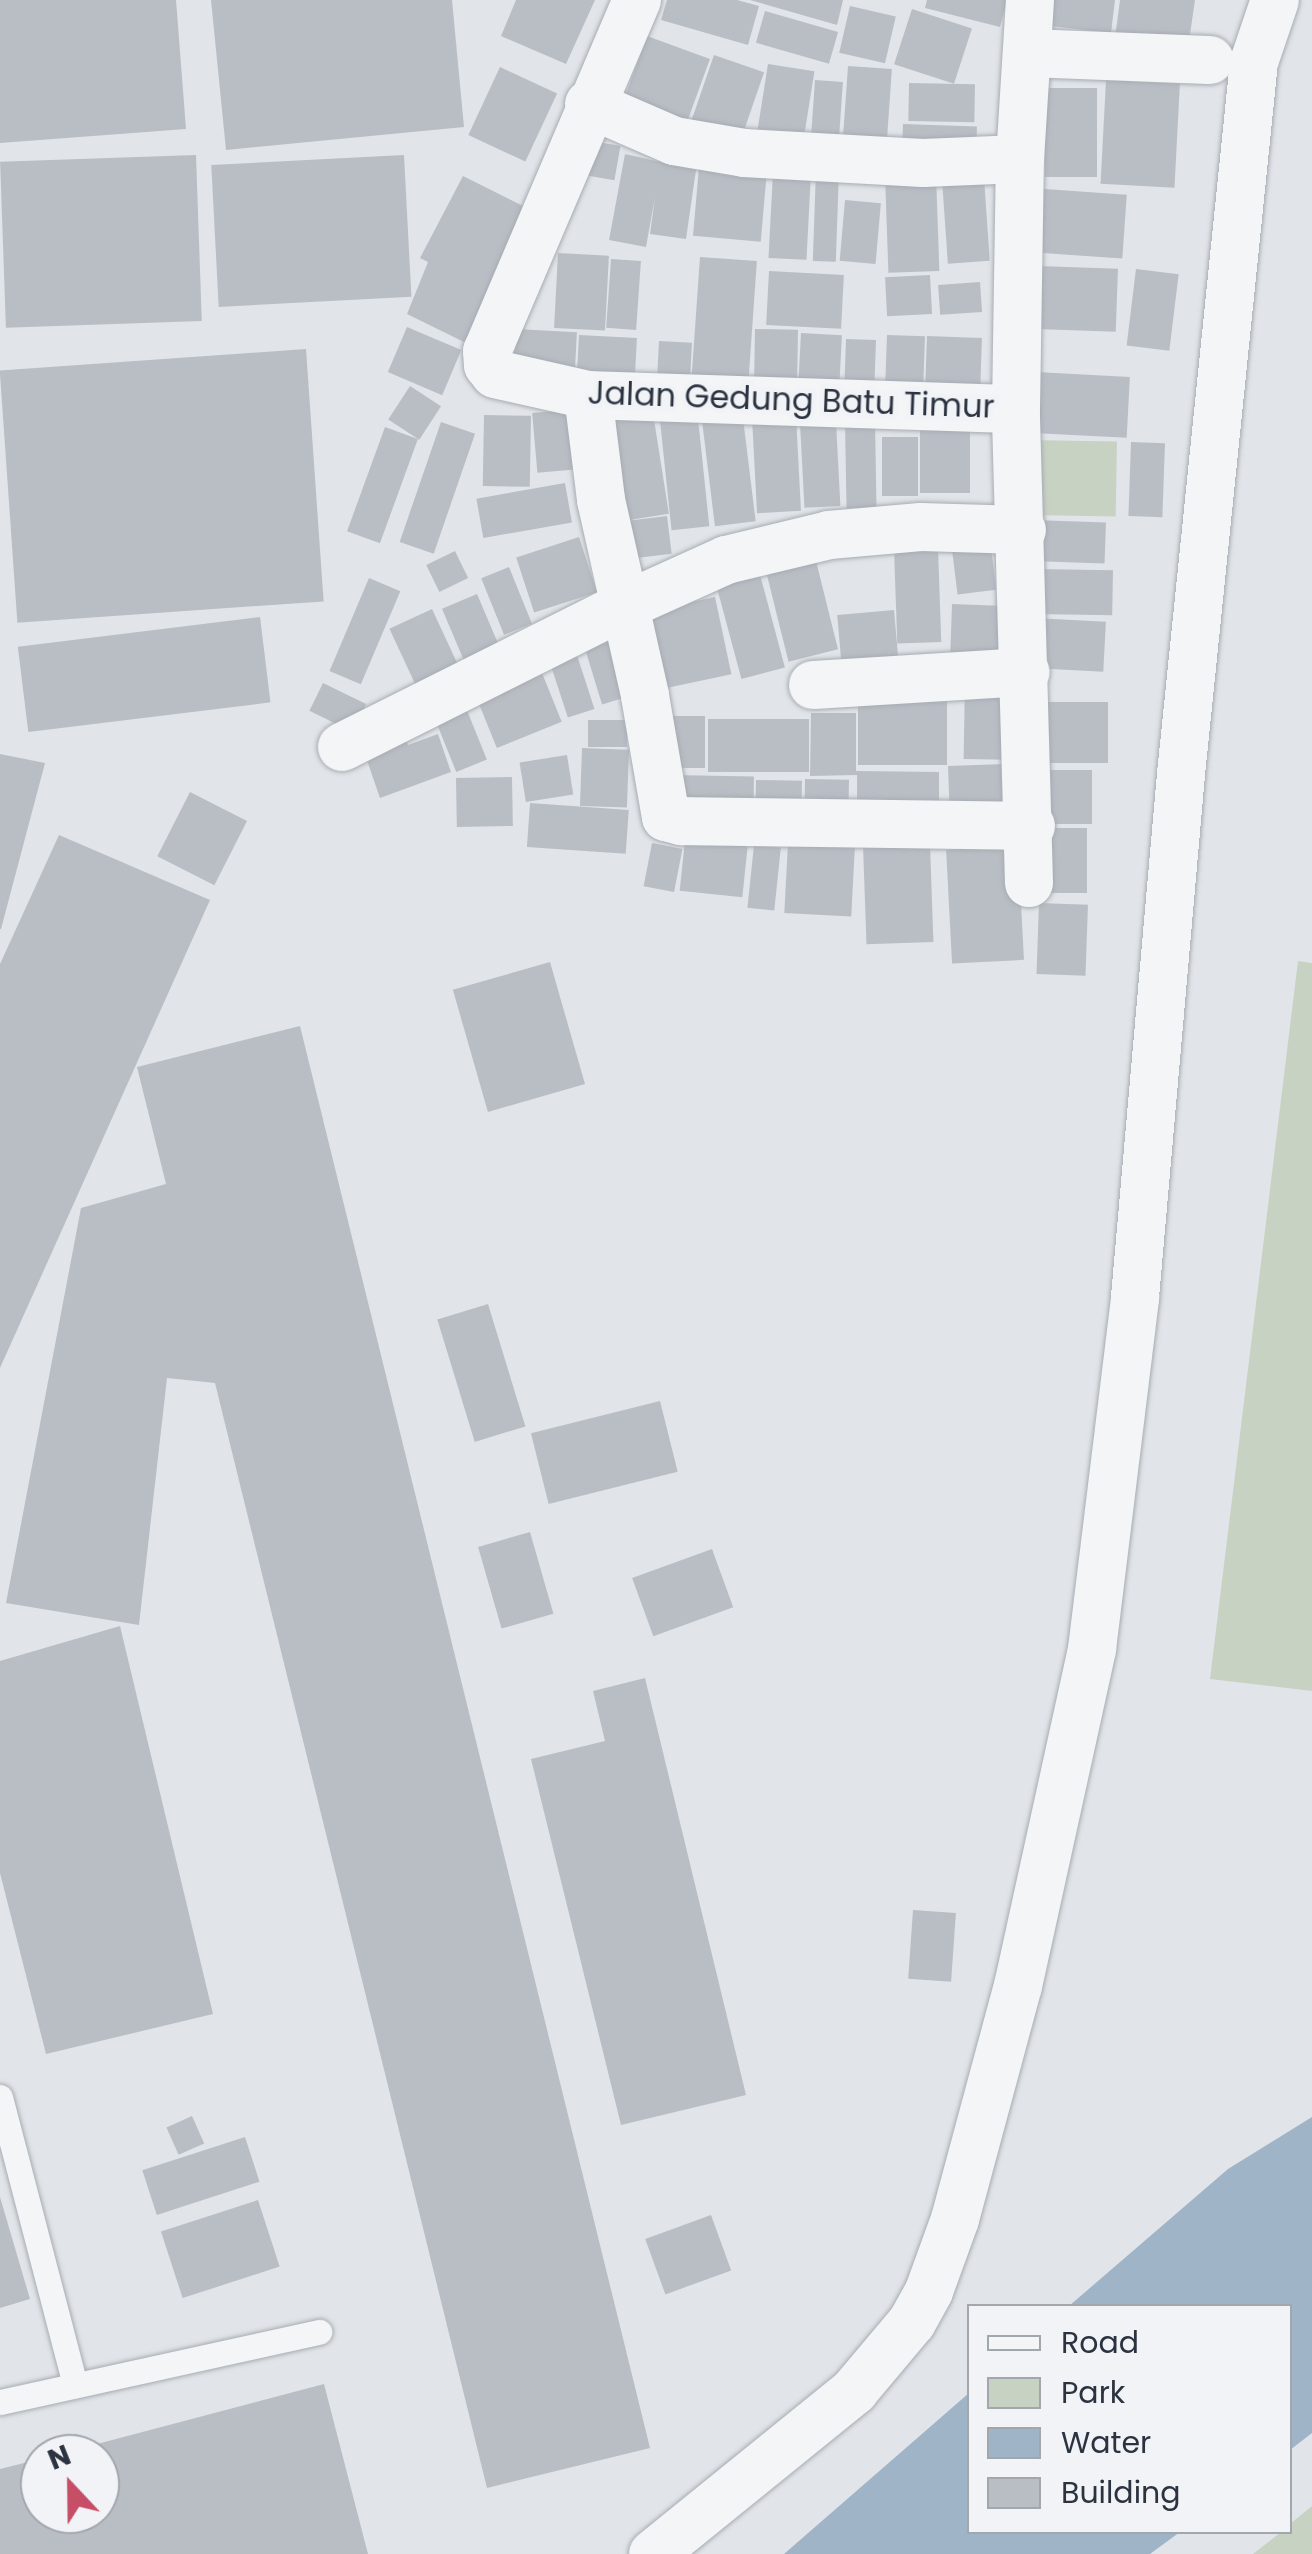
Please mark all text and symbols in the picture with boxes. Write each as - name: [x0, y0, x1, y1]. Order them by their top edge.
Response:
- street label: Jalan Gedung Batu Timur: [587, 374, 995, 426]
- legend: [967, 2304, 1292, 2534]
- text: Road: [1061, 2321, 1139, 2364]
- text: Park: [1061, 2371, 1125, 2414]
- text: Water: [1061, 2421, 1151, 2464]
- north arrow: [20, 2434, 120, 2534]
- text: N: [42, 2436, 76, 2480]
- text: Building: [1061, 2471, 1181, 2514]

